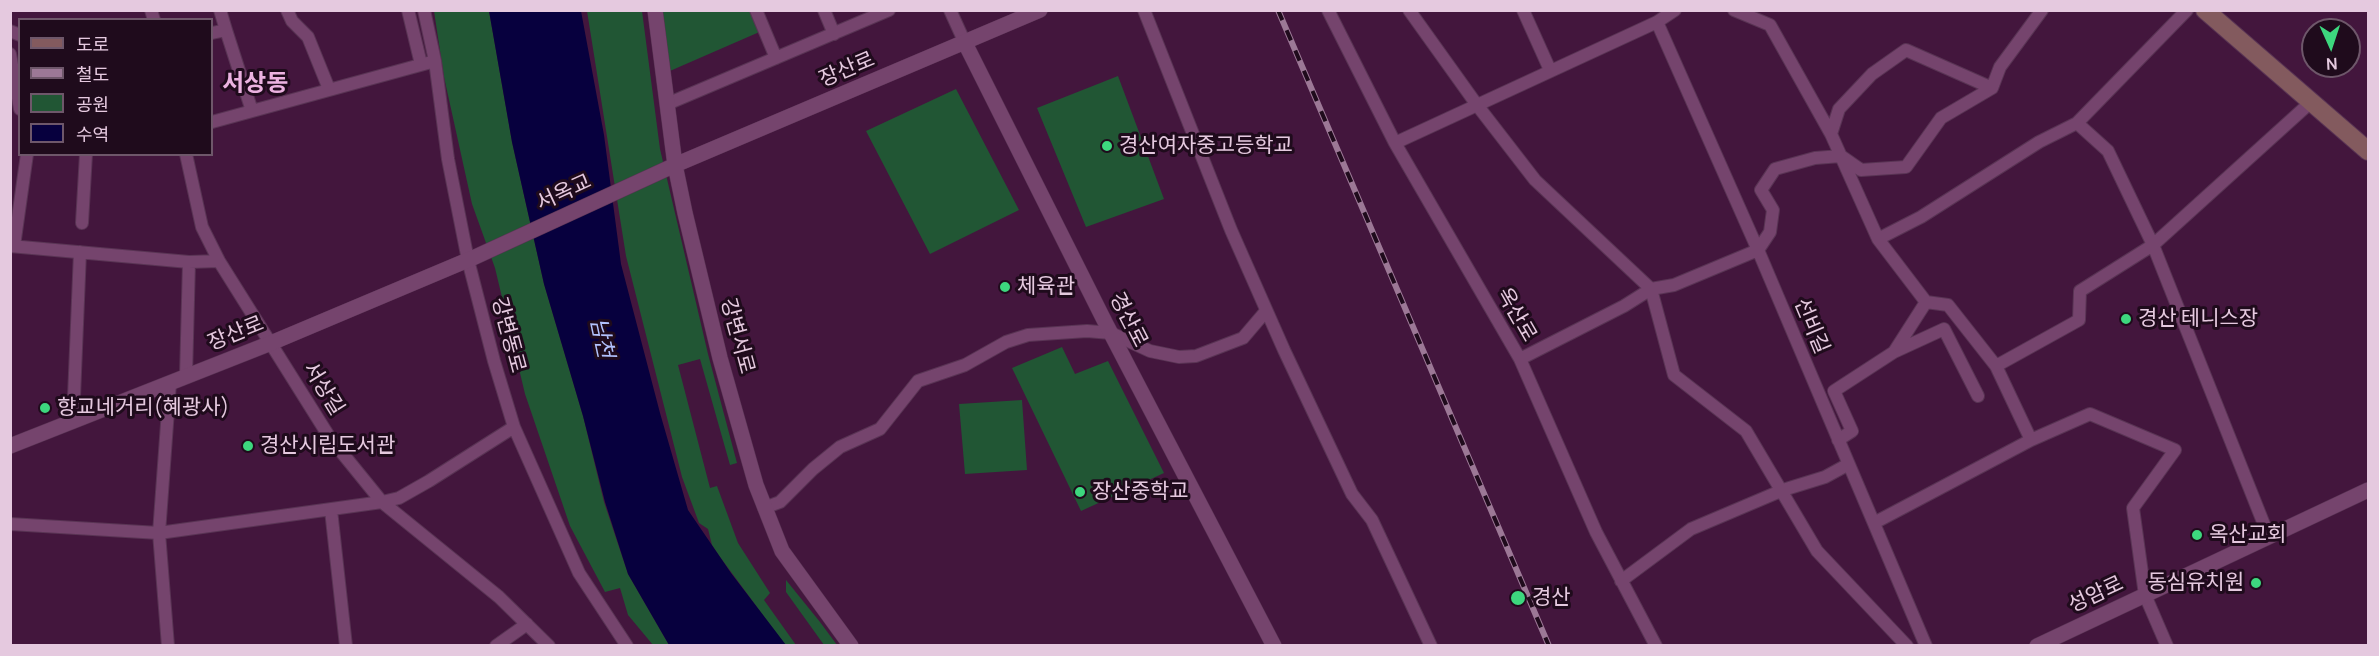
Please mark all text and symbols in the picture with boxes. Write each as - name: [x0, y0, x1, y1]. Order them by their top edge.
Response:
- legend: [18, 18, 213, 156]
- north arrow: [2301, 18, 2361, 78]
- text: 도로: [76, 32, 109, 56]
- street label: 장산로: [815, 47, 879, 93]
- text: N: [2326, 53, 2338, 75]
- text: 철도: [76, 62, 109, 86]
- district label: 서상동: [222, 70, 288, 98]
- text: 공원: [76, 92, 109, 116]
- text: 수역: [76, 122, 109, 146]
- place label: 경산여자중고등학교: [1119, 133, 1293, 159]
- marker: 경산여자중고등학교: [1100, 139, 1114, 153]
- street label: 서옥교: [532, 169, 596, 217]
- place label: 체육관: [1017, 274, 1075, 300]
- marker: 체육관: [998, 280, 1012, 294]
- street label: 옥산로: [1491, 284, 1541, 346]
- street label: 경산로: [1104, 288, 1152, 352]
- street label: 강변동로: [486, 294, 530, 376]
- street label: 선비길: [1788, 294, 1834, 358]
- street label: 강변서로: [715, 295, 759, 377]
- place label: 경산 테니스장: [2138, 306, 2258, 332]
- street label: 장산로: [204, 311, 268, 357]
- marker: 경산 테니스장: [2119, 312, 2133, 326]
- water label: 남천: [584, 315, 618, 361]
- street label: 서상길: [297, 358, 349, 420]
- place label: 향교네거리(혜광사): [57, 395, 229, 421]
- marker: 향교네거리(혜광사): [38, 401, 52, 415]
- place label: 경산시립도서관: [260, 433, 395, 459]
- marker: 경산시립도서관: [241, 439, 255, 453]
- place label: 장산중학교: [1092, 479, 1189, 505]
- marker: 장산중학교: [1073, 485, 1087, 499]
- place label: 옥산교회: [2209, 522, 2286, 548]
- marker: 옥산교회: [2190, 528, 2204, 542]
- place label: 동심유치원: [2147, 570, 2244, 596]
- street label: 성암로: [2064, 571, 2128, 619]
- marker: 동심유치원: [2249, 576, 2263, 590]
- place label: 경산: [1532, 585, 1571, 611]
- marker: 경산: [1509, 589, 1527, 607]

